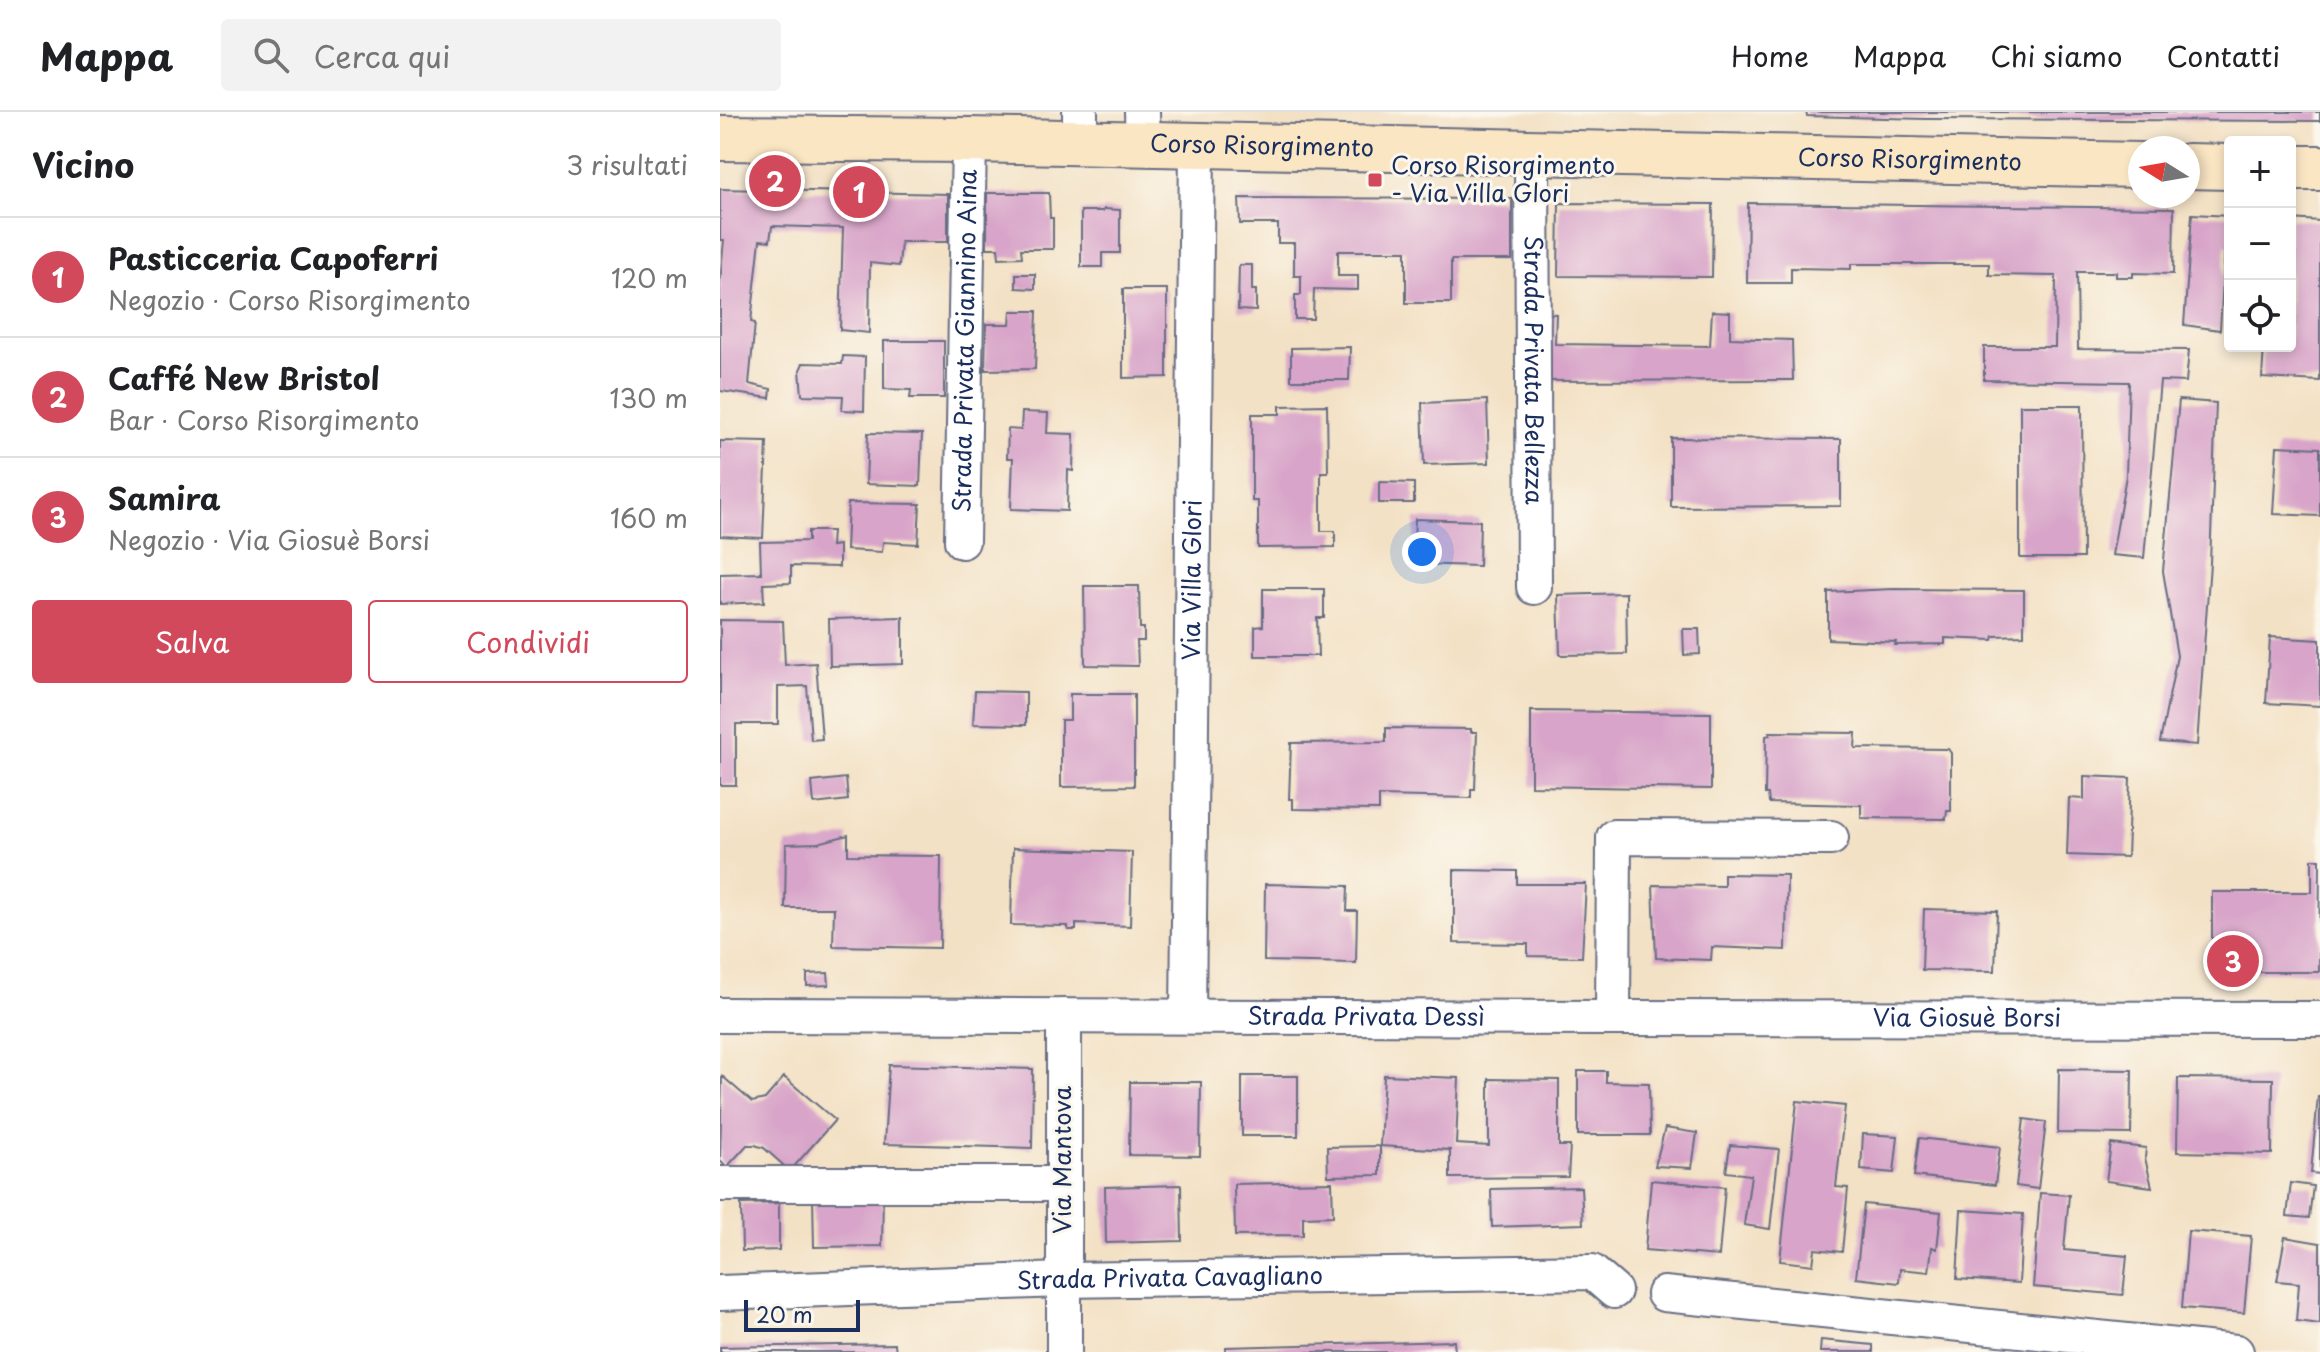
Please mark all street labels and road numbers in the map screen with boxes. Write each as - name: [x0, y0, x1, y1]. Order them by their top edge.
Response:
- street label: Corso Risorgimento: [1149, 124, 1374, 165]
- street label: Corso Risorgimento: [1797, 138, 2022, 178]
- street label: Strada Privata Giannino Aina: [942, 169, 984, 513]
- street label: Strada Privata Bellezza: [1516, 235, 1554, 505]
- street label: Via Villa Glori: [1172, 499, 1209, 661]
- street label: Strada Privata Dessì: [1247, 997, 1485, 1034]
- street label: Via Giosuè Borsi: [1873, 998, 2061, 1035]
- street label: Via Mantova: [1043, 1086, 1079, 1234]
- street label: Strada Privata Cavagliano: [1016, 1256, 1323, 1298]

